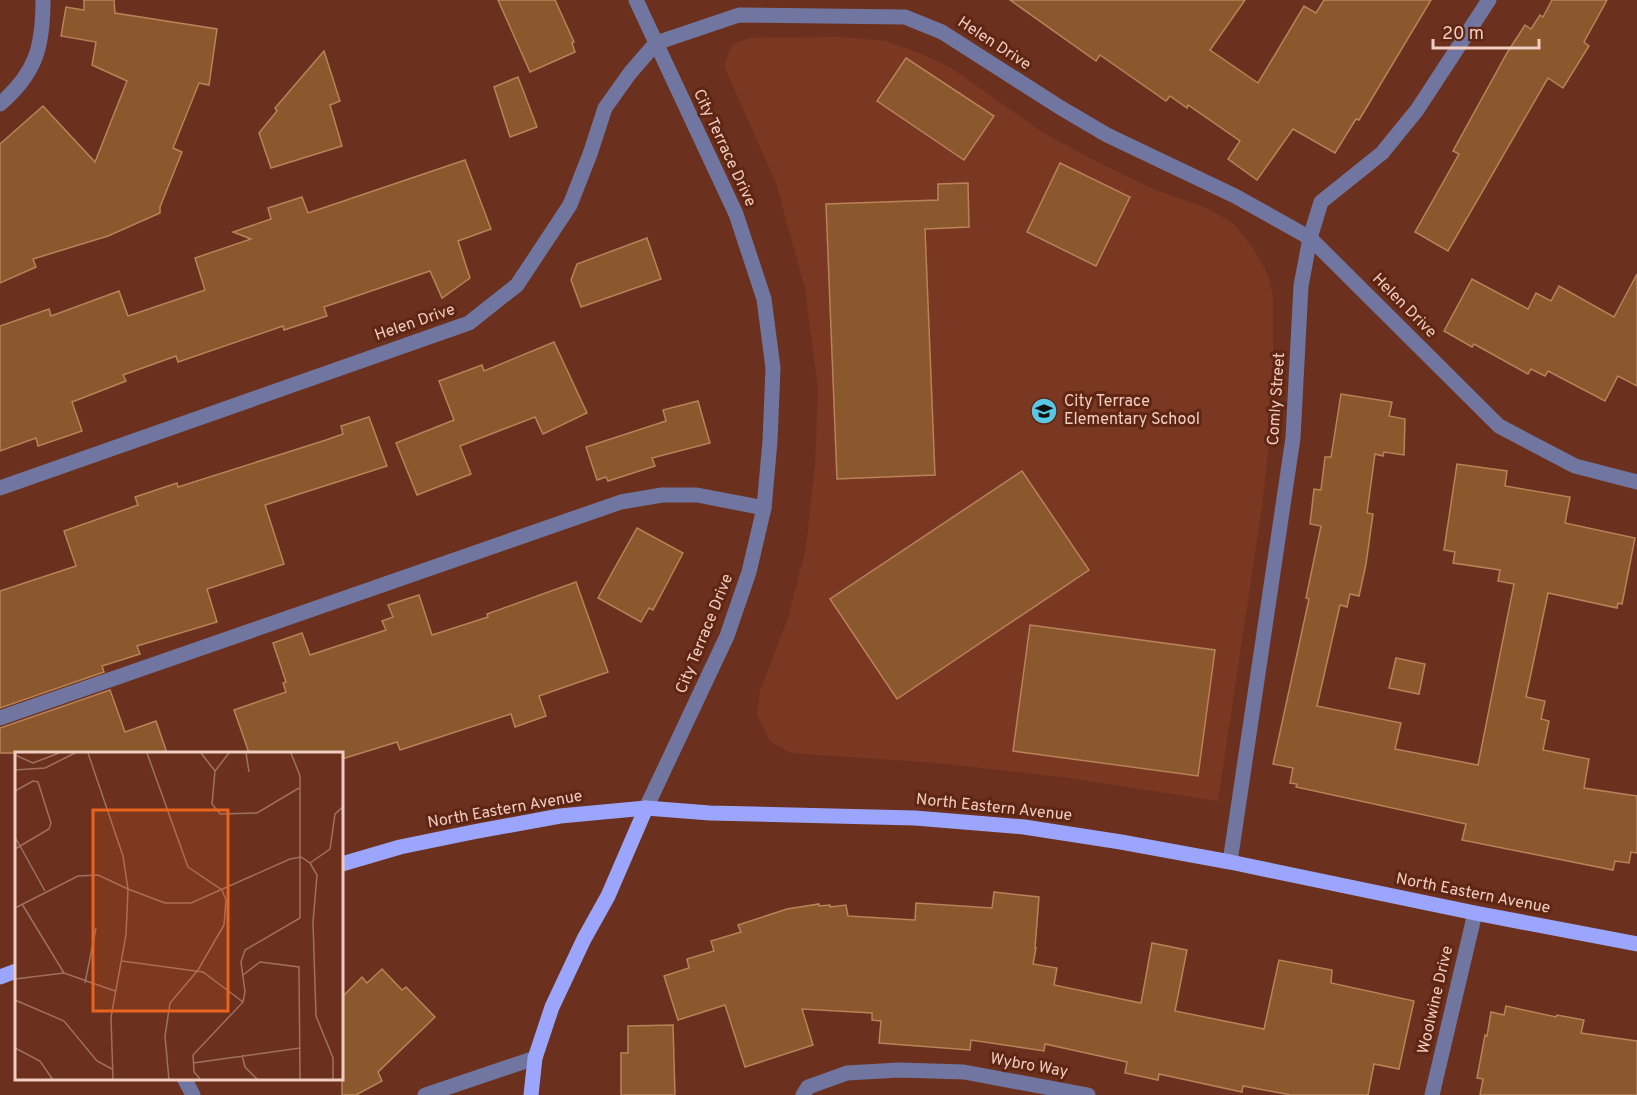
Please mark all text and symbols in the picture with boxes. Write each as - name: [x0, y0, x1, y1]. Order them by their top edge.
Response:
- scale bar: [1433, 12, 1540, 50]
- street label: Helen Drive: [954, 13, 1034, 75]
- text: 20 m: [1442, 23, 1484, 46]
- street label: City Terrace Drive: [688, 86, 760, 210]
- street label: Helen Drive: [1367, 269, 1441, 343]
- street label: Helen Drive: [372, 300, 458, 346]
- street label: Comly Street: [1264, 352, 1290, 446]
- place label: City Terrace Elementary School: [1064, 392, 1200, 430]
- school or university icon: City Terrace Elementary School: [1029, 396, 1059, 426]
- street label: City Terrace Drive: [672, 571, 738, 697]
- inset map: [15, 752, 344, 1080]
- street label: North Eastern Avenue: [426, 787, 584, 833]
- street label: North Eastern Avenue: [915, 790, 1073, 826]
- street label: North Eastern Avenue: [1394, 869, 1552, 919]
- street label: Woolwine Drive: [1414, 944, 1458, 1056]
- street label: Wybro Way: [988, 1049, 1070, 1083]

